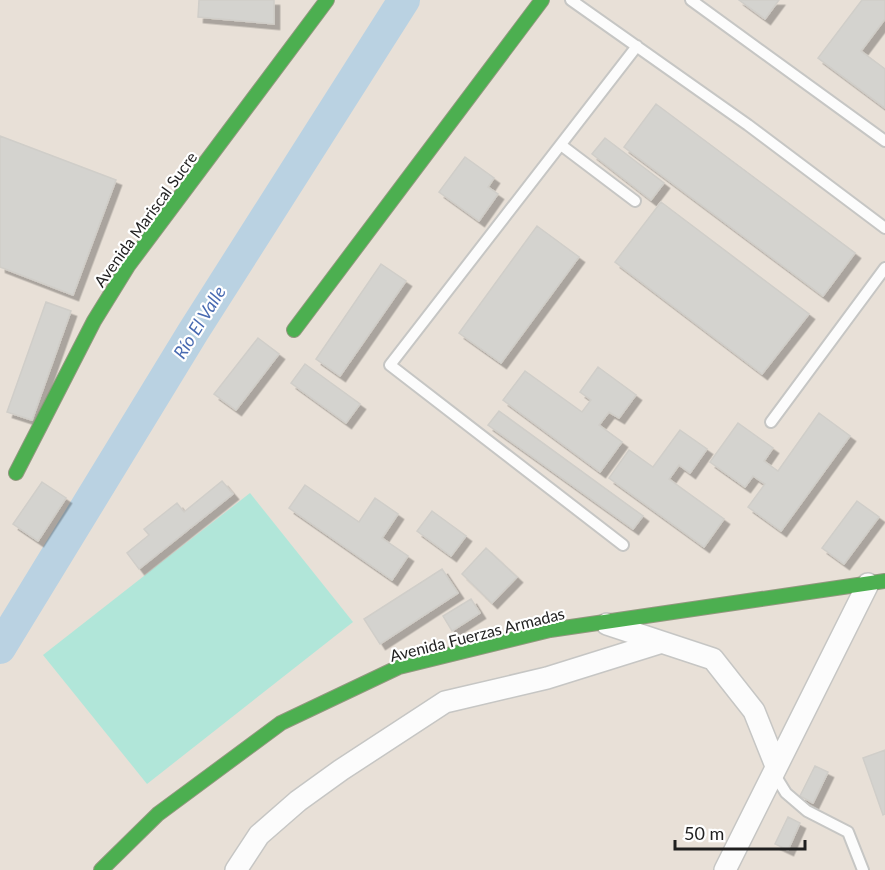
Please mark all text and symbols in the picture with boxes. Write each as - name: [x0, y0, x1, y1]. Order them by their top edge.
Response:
- street label: Avenida Mariscal Sucre: [90, 148, 200, 290]
- water label: Río El Valle: [168, 282, 230, 362]
- street label: Avenida Fuerzas Armadas: [388, 603, 566, 665]
- scale bar: [675, 813, 806, 851]
- text: 50 m: [684, 822, 724, 844]

